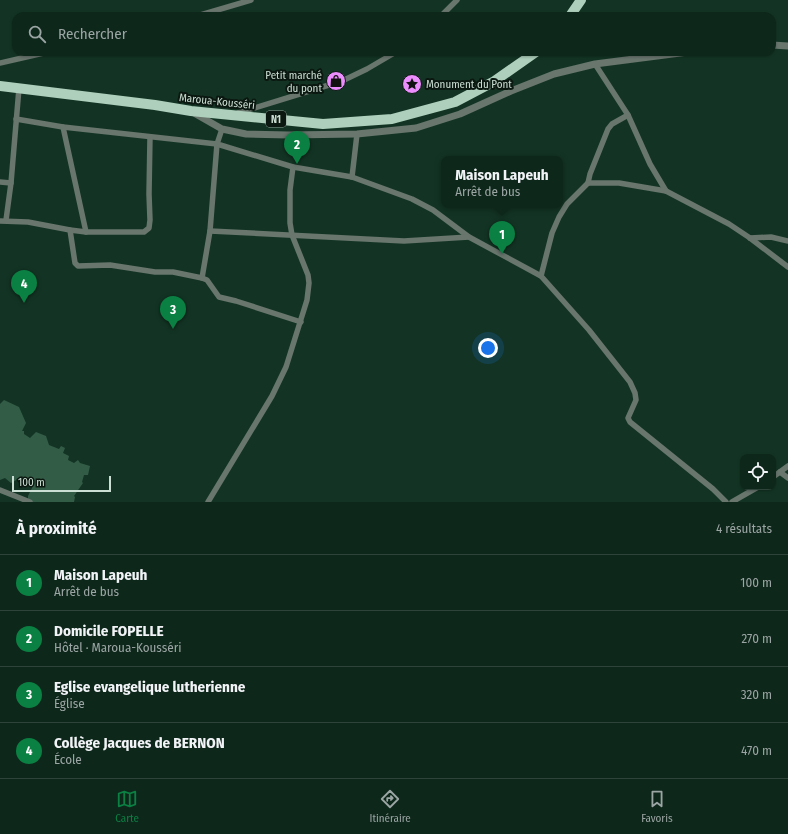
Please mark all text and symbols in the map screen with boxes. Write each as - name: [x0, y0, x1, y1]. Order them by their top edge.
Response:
- search box: [12, 12, 776, 56]
- icon: search: [26, 23, 48, 45]
- text: Rechercher: [58, 25, 127, 43]
- place label: Petit marché du pont: [265, 69, 322, 95]
- shop icon: Petit marché du pont: [325, 70, 347, 92]
- place icon: Monument du Pont: [401, 73, 423, 95]
- place label: Monument du Pont: [426, 78, 512, 91]
- street label: Maroua-Kousséri: [178, 91, 256, 112]
- road number: N1: [266, 111, 286, 127]
- pin: 2: [284, 131, 310, 164]
- popup: [441, 156, 563, 208]
- text: Maison Lapeuh: [455, 166, 549, 184]
- text: Arrêt de bus: [455, 184, 520, 199]
- pin: 1: [489, 221, 515, 254]
- pin: 4: [11, 270, 37, 303]
- pin: 3: [160, 296, 186, 329]
- your location: [478, 338, 498, 358]
- map controls: [740, 454, 776, 490]
- button: locate: [740, 454, 776, 490]
- scale bar: [12, 474, 111, 493]
- text: 100 m: [18, 476, 45, 489]
- text: À proximité: [16, 518, 97, 539]
- text: 4 résultats: [716, 521, 772, 536]
- text: Maison Lapeuh: [54, 566, 147, 584]
- text: 1: [26, 575, 32, 590]
- text: 100 m: [740, 575, 772, 590]
- text: Arrêt de bus: [54, 584, 119, 599]
- text: Domicile FOPELLE: [54, 622, 164, 640]
- text: 2: [26, 631, 32, 646]
- text: 270 m: [741, 631, 772, 646]
- text: Hôtel · Maroua-Kousséri: [54, 640, 182, 655]
- text: Eglise evangelique lutherienne: [54, 678, 245, 696]
- text: 3: [26, 687, 32, 702]
- text: 320 m: [741, 687, 772, 702]
- text: Église: [54, 696, 85, 711]
- text: Collège Jacques de BERNON: [54, 734, 225, 752]
- text: 4: [26, 743, 32, 758]
- text: 470 m: [741, 743, 772, 758]
- text: École: [54, 752, 82, 767]
- tab: Carte: [115, 788, 139, 825]
- tab: Itinéraire: [370, 788, 411, 825]
- tab: Favoris: [641, 788, 673, 825]

